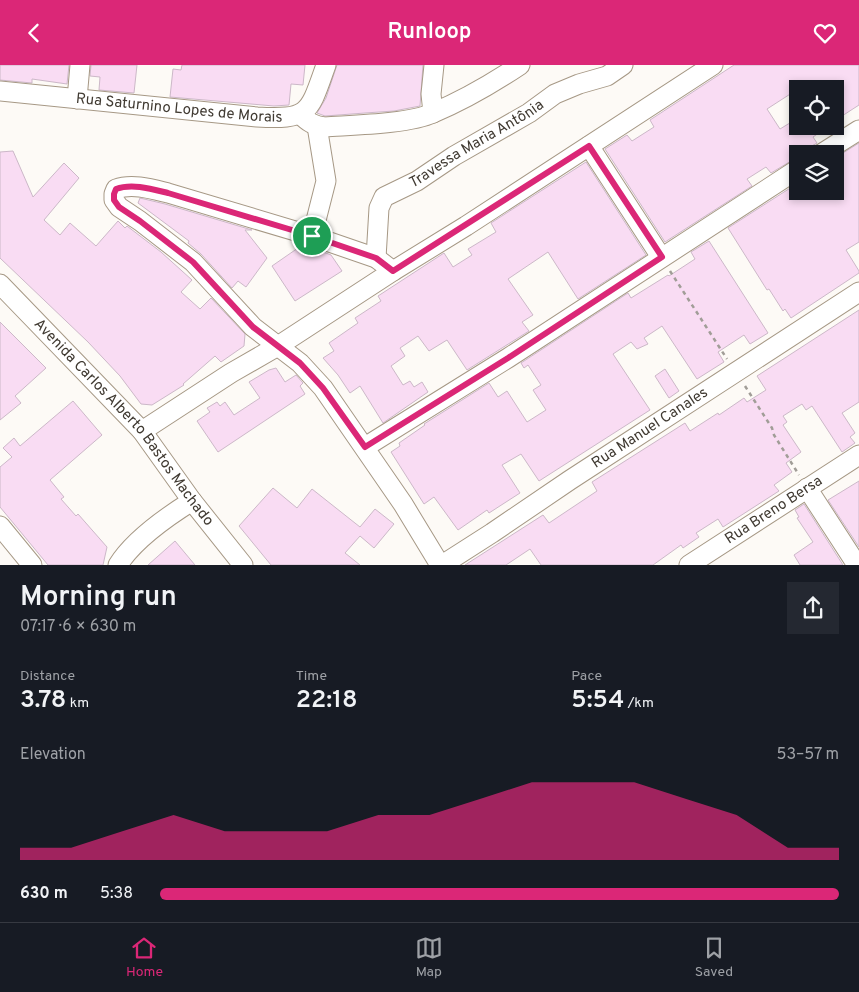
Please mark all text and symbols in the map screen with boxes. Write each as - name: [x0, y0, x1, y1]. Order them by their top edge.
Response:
- icon: back: [20, 19, 48, 47]
- text: Runloop: [388, 19, 471, 46]
- icon: heart: [811, 19, 839, 47]
- map controls: [789, 80, 844, 200]
- button: locate: [789, 80, 844, 135]
- street label: Rua Saturnino Lopes de Morais: [75, 89, 283, 127]
- street label: Travessa Maria Antônia: [406, 96, 548, 193]
- button: layers: [789, 145, 844, 200]
- pin: [291, 215, 333, 257]
- icon: arrive: [298, 222, 326, 250]
- street label: Avenida Carlos Alberto Bastos Machado: [29, 315, 218, 530]
- street label: Rua Manuel Canales: [588, 383, 712, 473]
- street label: Rua Breno Bersa: [721, 472, 826, 549]
- text: Morning run: [20, 580, 177, 616]
- button: share: [787, 582, 839, 634]
- text: 07:17 · 6 × 630 m: [20, 617, 136, 637]
- text: Distance: [20, 668, 75, 685]
- text: Time: [296, 668, 327, 685]
- text: Pace: [571, 668, 602, 685]
- text: 3.78: [20, 685, 66, 717]
- text: 22:18: [296, 685, 358, 717]
- text: 5:54: [571, 685, 624, 717]
- text: km: [66, 695, 89, 712]
- text: /km: [624, 695, 654, 712]
- text: Elevation: [20, 745, 86, 765]
- text: 53–57 m: [777, 745, 839, 765]
- text: 630 m: [20, 884, 68, 904]
- text: 5:38: [100, 884, 133, 904]
- tab: Home: [126, 934, 163, 981]
- tab: Map: [415, 934, 443, 981]
- tab: Saved: [695, 934, 733, 981]

